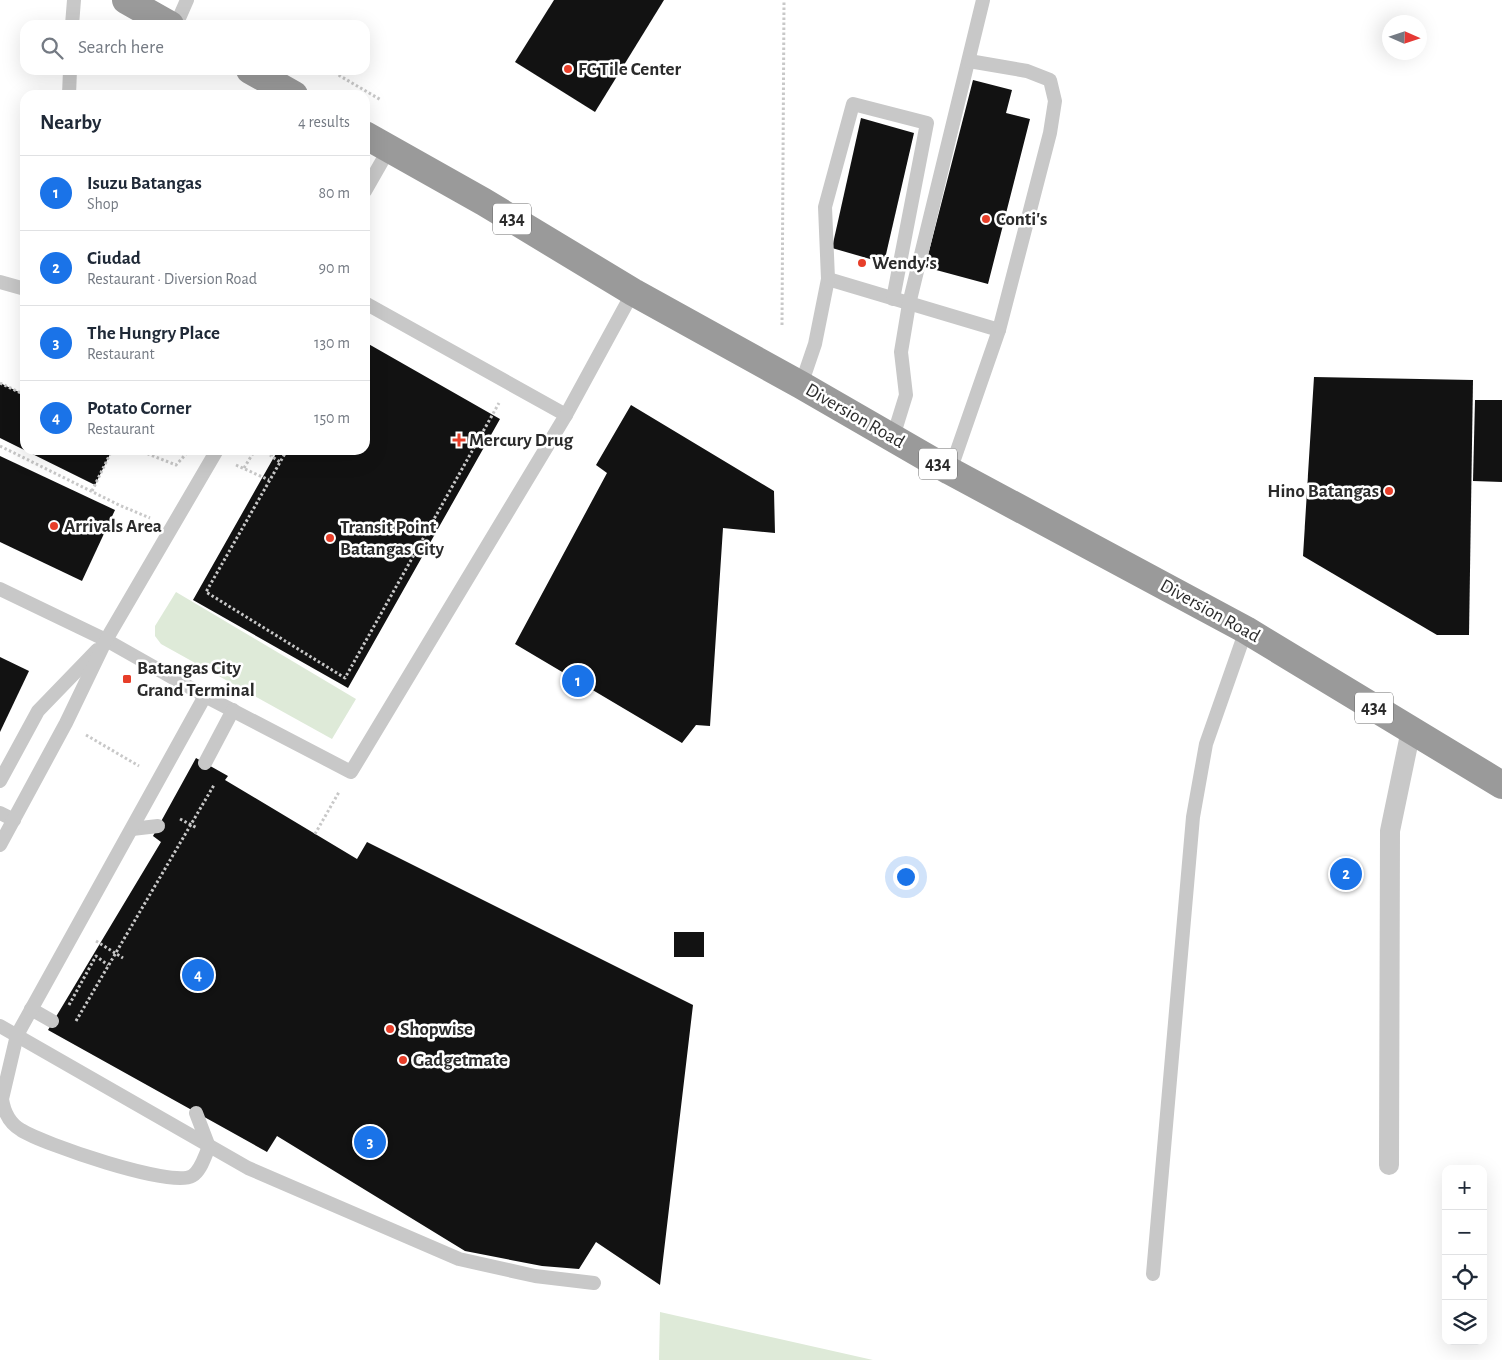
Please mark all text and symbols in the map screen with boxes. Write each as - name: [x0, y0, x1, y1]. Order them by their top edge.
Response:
- north arrow: [1382, 15, 1427, 60]
- search box: [20, 20, 370, 75]
- icon: search: [38, 34, 66, 62]
- text: Search here: [78, 38, 164, 57]
- place label: FC Tile Center: [578, 60, 682, 79]
- marker: FC Tile Center: [562, 63, 574, 75]
- text: Nearby: [40, 112, 101, 133]
- text: 4 results: [298, 114, 350, 130]
- text: Isuzu Batangas: [87, 174, 202, 193]
- text: 1: [53, 185, 59, 201]
- text: 80 m: [319, 185, 350, 201]
- text: Shop: [87, 196, 119, 212]
- road number: 434: [493, 203, 531, 234]
- place label: Conti's: [996, 210, 1047, 229]
- marker: Conti's: [980, 213, 992, 225]
- text: Ciudad: [87, 249, 141, 268]
- place label: Wendy's: [872, 254, 937, 273]
- marker: Wendy's: [856, 257, 868, 269]
- text: 2: [52, 260, 60, 276]
- text: 90 m: [319, 260, 350, 276]
- text: Restaurant · Diversion Road: [87, 271, 257, 287]
- text: The Hungry Place: [87, 324, 220, 343]
- text: 3: [53, 335, 59, 351]
- text: 130 m: [314, 335, 350, 351]
- text: Restaurant: [87, 346, 155, 362]
- street label: Diversion Road: [802, 380, 908, 452]
- text: Potato Corner: [87, 399, 191, 418]
- text: 4: [52, 410, 60, 426]
- text: 150 m: [314, 410, 350, 426]
- text: Restaurant: [87, 421, 155, 437]
- place label: Mercury Drug: [469, 431, 574, 450]
- marker: Mercury Drug: [453, 434, 465, 446]
- road number: 434: [919, 448, 957, 479]
- place label: Hino Batangas: [1267, 482, 1379, 501]
- marker: Hino Batangas: [1383, 485, 1395, 497]
- place label: Arrivals Area: [64, 517, 162, 536]
- place label: Transit Point Batangas City: [340, 518, 444, 559]
- marker: Arrivals Area: [48, 520, 60, 532]
- marker: Transit Point Batangas City: [324, 532, 336, 544]
- street label: Diversion Road: [1157, 576, 1263, 646]
- place label: Batangas City Grand Terminal: [137, 659, 255, 700]
- pin: 1: [562, 662, 594, 700]
- marker: Batangas City Grand Terminal: [121, 673, 133, 685]
- road number: 434: [1355, 692, 1393, 724]
- pin: 2: [1330, 855, 1362, 893]
- your location: [893, 864, 919, 890]
- pin: 4: [182, 956, 214, 994]
- place label: Shopwise: [400, 1020, 473, 1039]
- marker: Shopwise: [384, 1023, 396, 1035]
- place label: Gadgetmate: [413, 1051, 508, 1070]
- marker: Gadgetmate: [397, 1054, 409, 1066]
- pin: 3: [354, 1123, 386, 1161]
- map controls: [1442, 1165, 1487, 1345]
- button: +: [1442, 1165, 1487, 1210]
- button: −: [1442, 1210, 1487, 1255]
- button: locate: [1442, 1255, 1487, 1300]
- button: layers: [1442, 1300, 1487, 1345]

